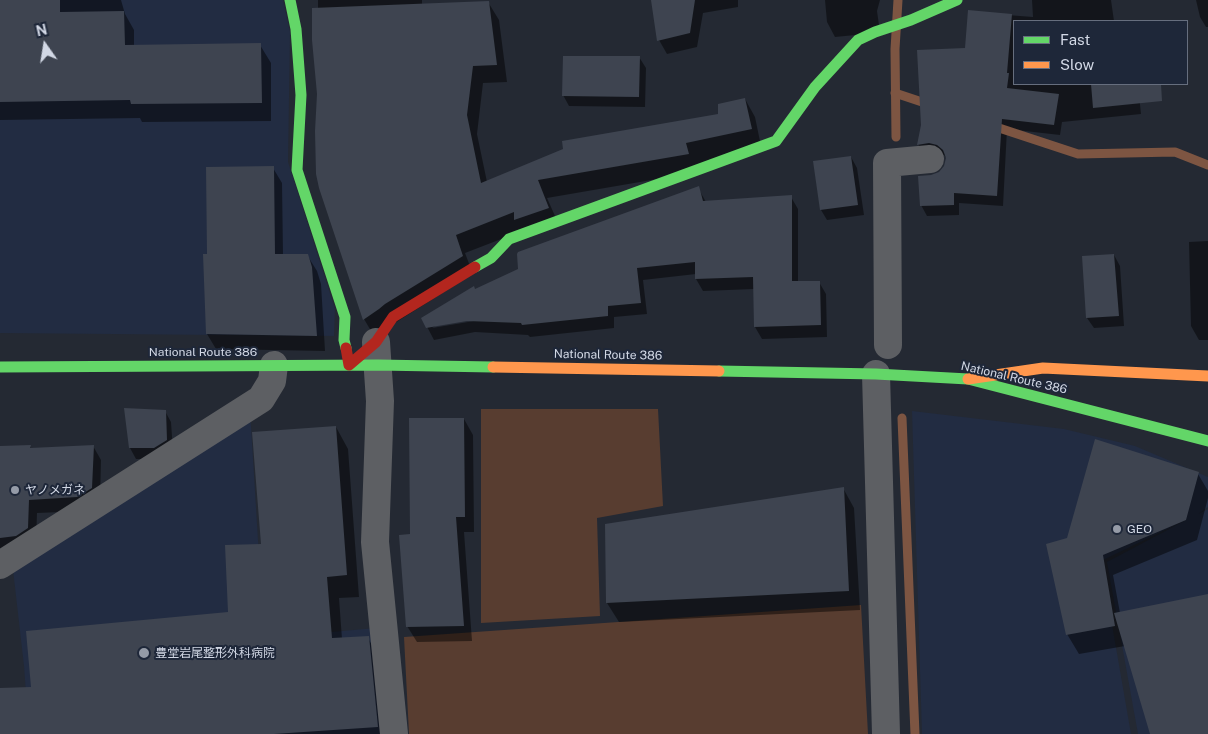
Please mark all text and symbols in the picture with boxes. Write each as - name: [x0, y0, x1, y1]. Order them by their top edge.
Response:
- north arrow: [20, 20, 70, 70]
- legend: [1013, 20, 1188, 85]
- text: N: [34, 21, 49, 39]
- text: Fast: [1060, 31, 1090, 48]
- text: Slow: [1060, 56, 1094, 73]
- street label: National Route 386: [149, 345, 257, 359]
- street label: National Route 386: [554, 347, 662, 363]
- street label: National Route 386: [960, 359, 1068, 397]
- place label: ヤノメガネ: [25, 483, 85, 497]
- marker: ヤノメガネ: [9, 484, 21, 496]
- place label: GEO: [1127, 522, 1152, 536]
- marker: GEO: [1111, 523, 1123, 535]
- marker: 豊堂岩尾整形外科病院: [137, 646, 151, 660]
- place label: 豊堂岩尾整形外科病院: [155, 646, 275, 660]

